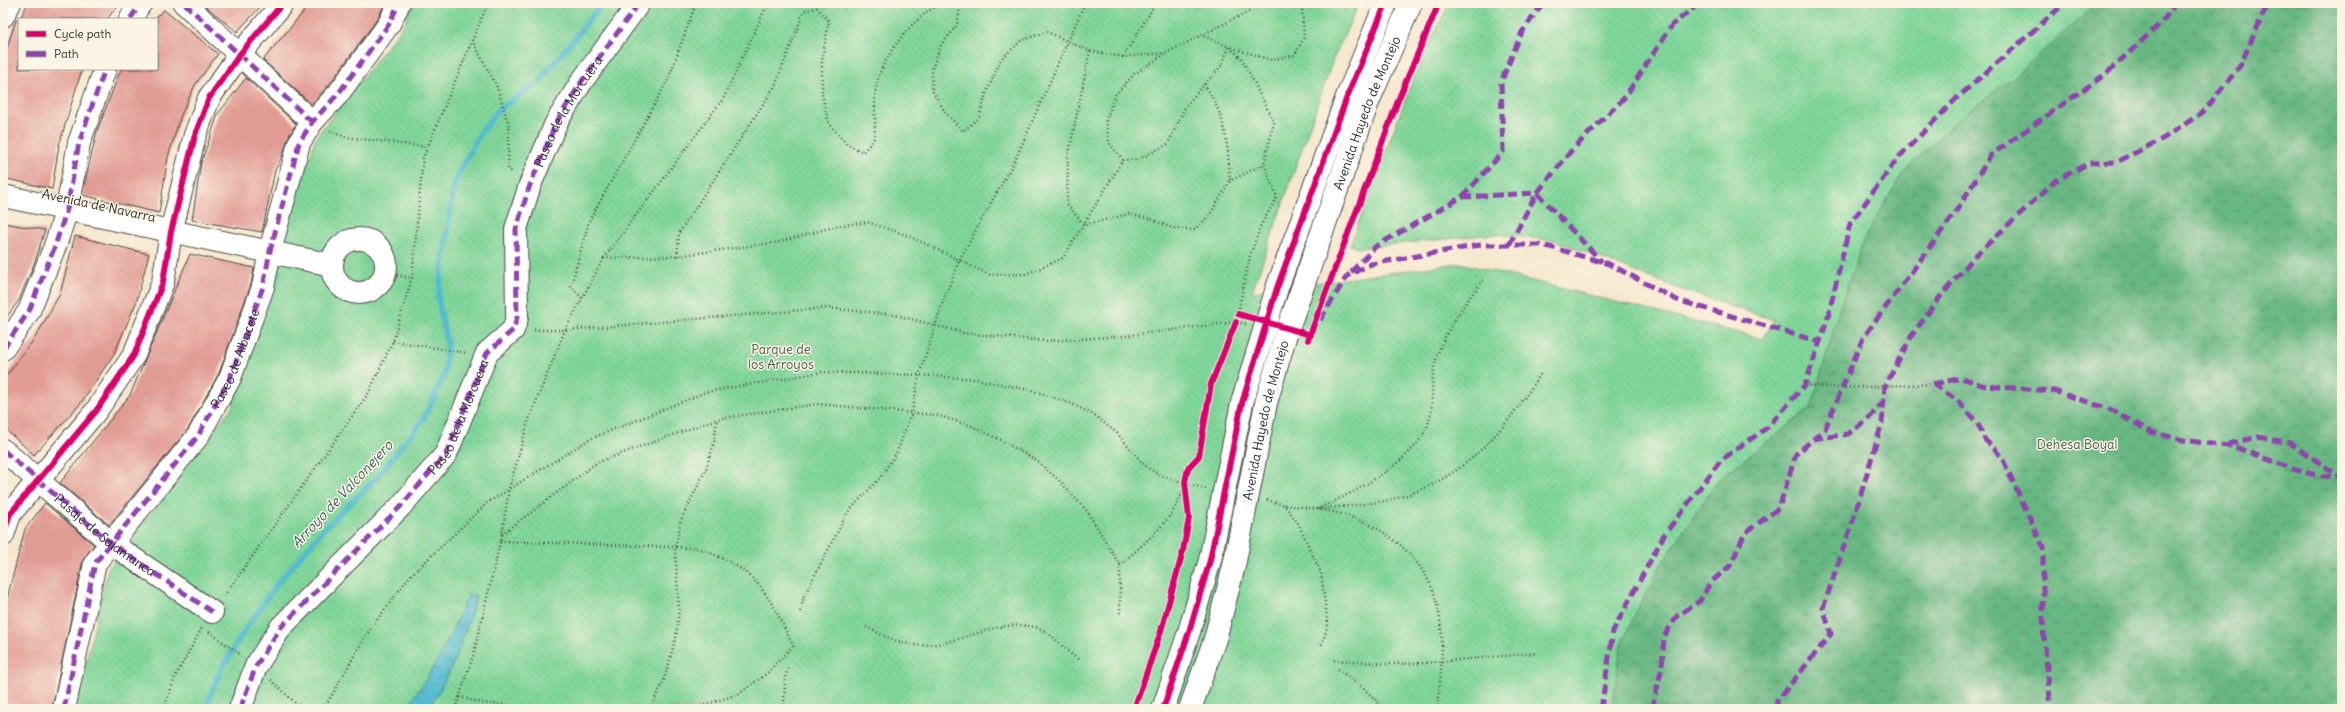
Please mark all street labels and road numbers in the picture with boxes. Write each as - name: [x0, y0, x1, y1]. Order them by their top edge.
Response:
- street label: Avenida Hayedo de Montejo: [1330, 34, 1405, 192]
- street label: Paseo de la Morcuera: [530, 52, 607, 170]
- street label: Avenida de Navarra: [41, 185, 157, 226]
- street label: Paseo de Albacete: [207, 306, 263, 411]
- street label: Avenida Hayedo de Montejo: [1239, 338, 1293, 502]
- street label: Paseo de la Morcuera: [424, 357, 493, 478]
- street label: Pasaje de Salamanca: [51, 490, 159, 580]

